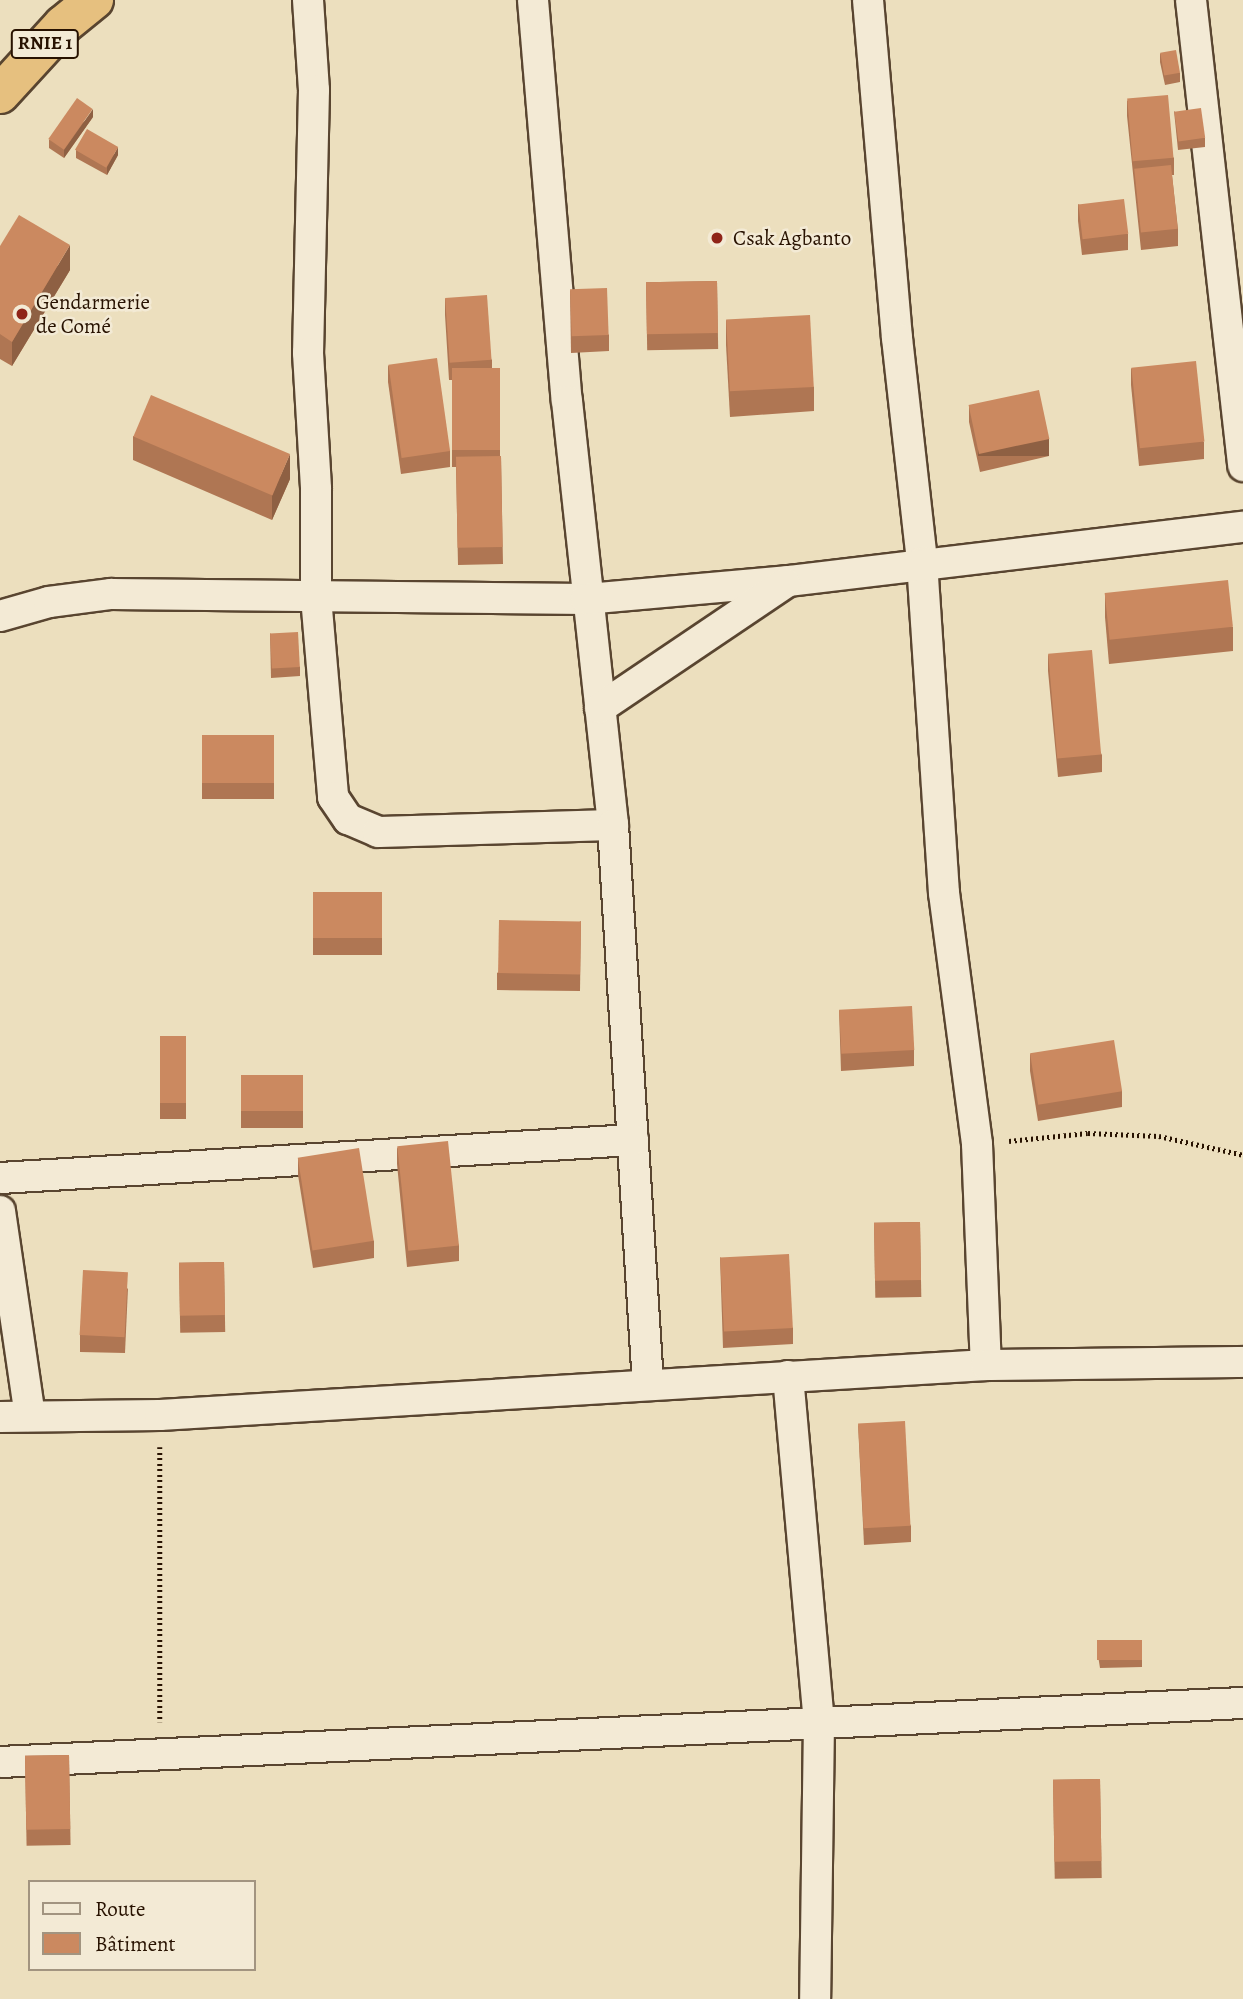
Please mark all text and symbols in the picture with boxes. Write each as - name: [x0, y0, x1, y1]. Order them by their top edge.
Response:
- road number: RNIE 1: [10, 28, 80, 60]
- place label: Csak Agbanto: [733, 225, 851, 251]
- marker: Csak Agbanto: [707, 228, 727, 248]
- place label: Gendarmerie de Comé: [36, 289, 150, 339]
- marker: Gendarmerie de Comé: [14, 306, 30, 322]
- legend: [28, 1880, 256, 1971]
- text: Route: [95, 1895, 145, 1923]
- text: Bâtiment: [95, 1930, 176, 1958]

